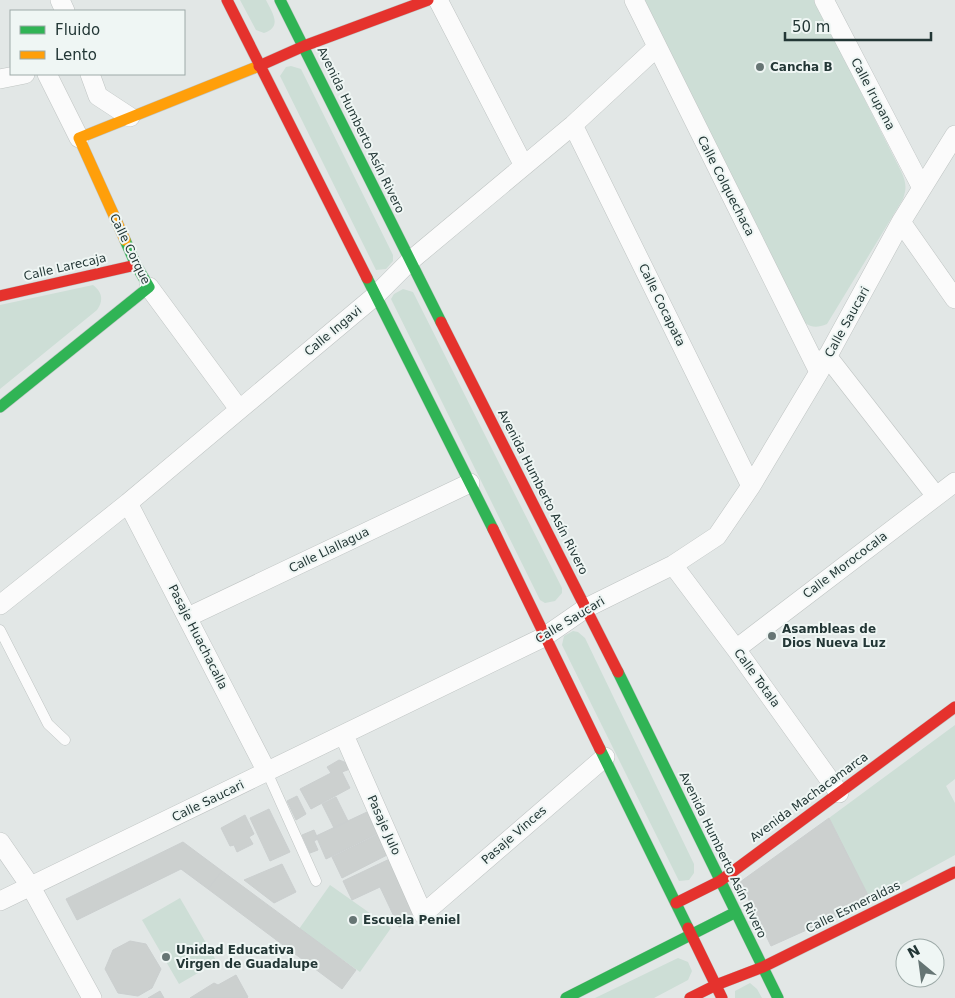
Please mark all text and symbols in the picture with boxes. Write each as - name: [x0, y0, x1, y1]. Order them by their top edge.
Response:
- legend: [10, 10, 185, 75]
- scale bar: [785, 10, 931, 42]
- text: 50 m: [792, 18, 830, 36]
- text: Fluido: [55, 21, 100, 39]
- street label: Avenida Humberto Asín Rivero: [315, 45, 407, 215]
- text: Lento: [55, 46, 97, 64]
- street label: Calle Irupana: [848, 56, 898, 132]
- place label: Cancha B: [770, 60, 833, 74]
- marker: Cancha B: [754, 61, 766, 73]
- street label: Calle Colquechaca: [695, 133, 757, 239]
- street label: Calle Corque: [107, 211, 153, 287]
- street label: Calle Larecaja: [22, 251, 108, 283]
- street label: Calle Cocapata: [636, 261, 688, 349]
- street label: Calle Saucari: [822, 284, 872, 360]
- street label: Calle Ingavi: [302, 303, 364, 359]
- street label: Avenida Humberto Asín Rivero: [495, 407, 591, 577]
- street label: Calle Llallagua: [287, 525, 371, 575]
- street label: Calle Morococala: [800, 529, 890, 601]
- street label: Pasaje Huachacalla: [165, 582, 231, 692]
- street label: Calle Saucari: [533, 594, 607, 646]
- place label: Asambleas de Dios Nueva Luz: [782, 622, 886, 650]
- marker: Asambleas de Dios Nueva Luz: [766, 630, 778, 642]
- street label: Calle Totala: [731, 646, 783, 710]
- street label: Avenida Machacamarca: [747, 749, 871, 845]
- street label: Avenida Humberto Asín Rivero: [677, 770, 769, 940]
- street label: Calle Saucari: [170, 778, 246, 824]
- street label: Pasaje Julo: [365, 793, 403, 857]
- street label: Pasaje Vinces: [479, 803, 549, 867]
- street label: Calle Esmeraldas: [803, 878, 903, 936]
- place label: Escuela Peniel: [363, 913, 460, 927]
- marker: Escuela Peniel: [347, 914, 359, 926]
- north arrow: [895, 938, 945, 988]
- text: N: [905, 942, 923, 961]
- place label: Unidad Educativa Virgen de Guadalupe: [176, 943, 318, 971]
- marker: Unidad Educativa Virgen de Guadalupe: [160, 951, 172, 963]

